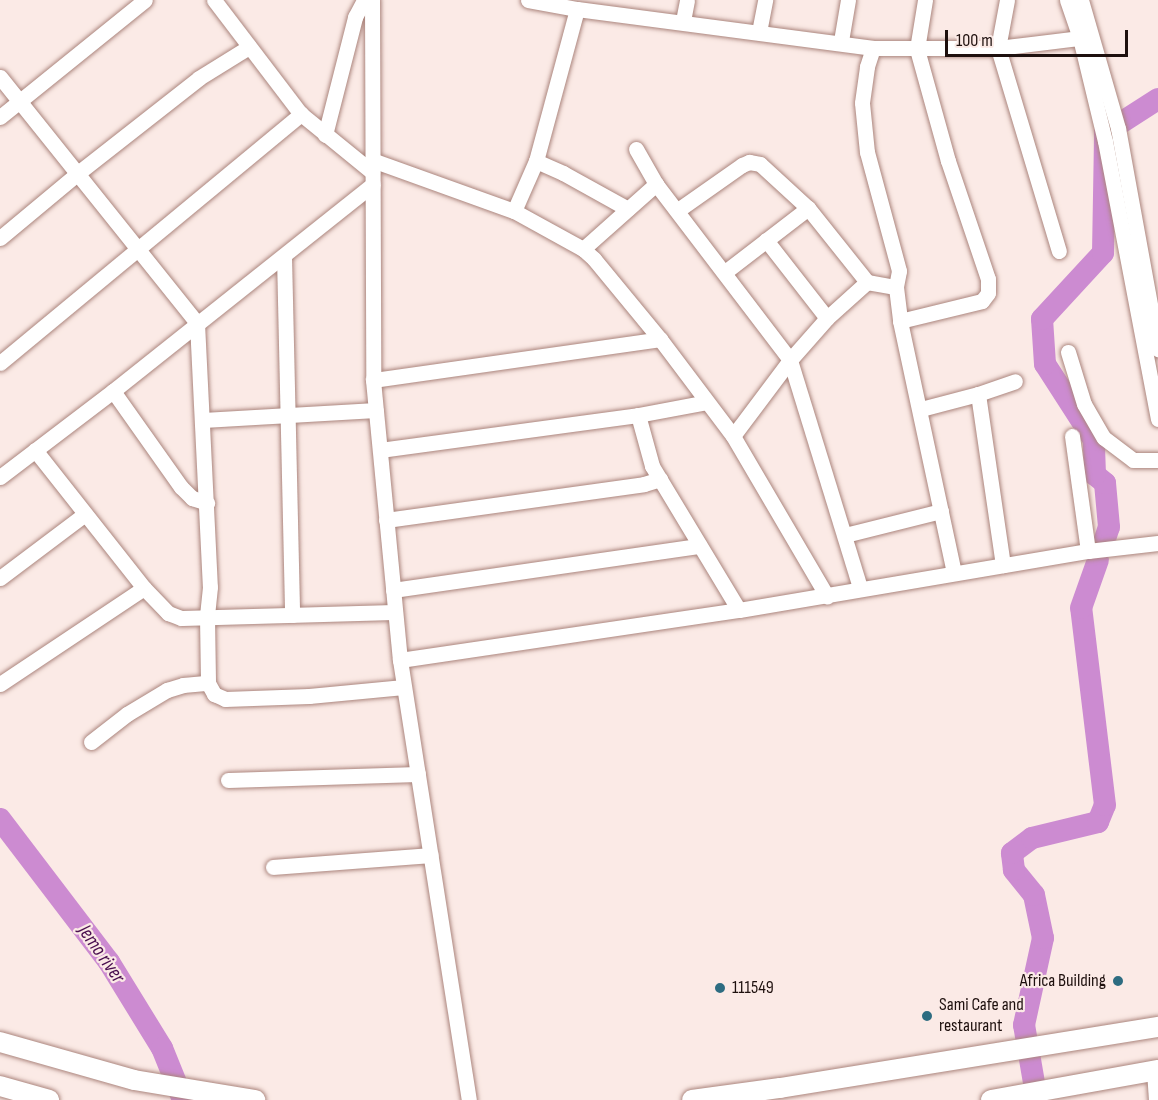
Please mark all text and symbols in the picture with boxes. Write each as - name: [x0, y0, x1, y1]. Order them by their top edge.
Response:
- scale bar: [948, 18, 1131, 56]
- text: 100 m: [956, 30, 993, 51]
- water label: Jemo river: [72, 920, 130, 988]
- place label: Africa Building: [1020, 970, 1106, 992]
- marker: Africa Building: [1111, 974, 1125, 988]
- place label: 111549: [732, 977, 774, 999]
- marker: 111549: [713, 981, 727, 995]
- place label: Sami Cafe and restaurant: [939, 995, 1024, 1038]
- marker: Sami Cafe and restaurant: [920, 1009, 934, 1023]

